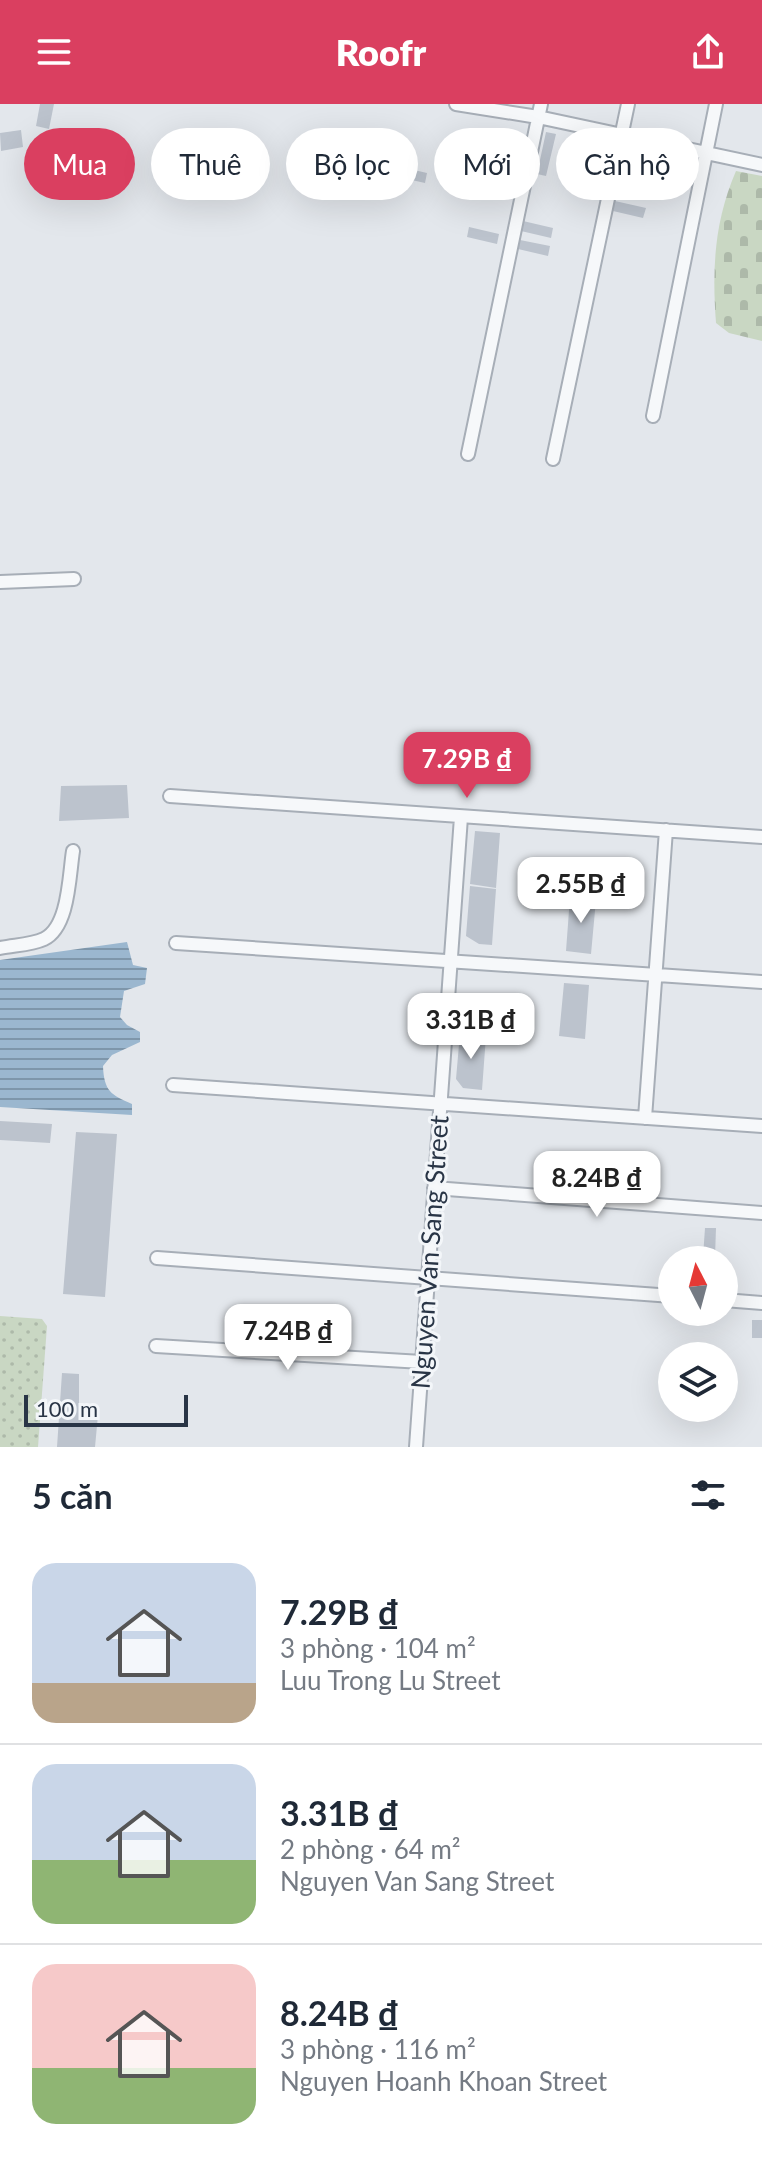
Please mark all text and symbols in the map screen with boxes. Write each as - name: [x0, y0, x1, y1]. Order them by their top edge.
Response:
- icon: menu: [32, 30, 76, 74]
- text: Roofr: [336, 30, 426, 74]
- icon: share: [686, 30, 730, 74]
- chip: Mua: [24, 128, 135, 200]
- chip: Thuê: [151, 128, 270, 200]
- chip: Bộ lọc: [286, 128, 418, 200]
- chip: Mới: [434, 128, 540, 200]
- chip: Căn hộ: [556, 128, 699, 200]
- pin: 7.29B ₫: [393, 732, 541, 800]
- text: 7.29B ₫: [422, 742, 512, 774]
- pin: 2.55B ₫: [507, 857, 655, 925]
- text: 2.55B ₫: [536, 867, 626, 899]
- pin: 3.31B ₫: [397, 993, 545, 1061]
- text: 3.31B ₫: [426, 1003, 516, 1035]
- street label: Nguyen Van Sang Street: [403, 1113, 455, 1390]
- pin: 8.24B ₫: [523, 1151, 671, 1219]
- text: 8.24B ₫: [552, 1161, 642, 1193]
- north arrow: [658, 1246, 738, 1326]
- map controls: [658, 1246, 738, 1422]
- pin: 7.24B ₫: [214, 1304, 362, 1372]
- text: 7.24B ₫: [243, 1314, 333, 1346]
- button: layers: [658, 1342, 738, 1422]
- scale bar: [24, 1391, 188, 1427]
- text: 100 m: [36, 1395, 98, 1422]
- icon: filters: [686, 1473, 730, 1517]
- text: 5 căn: [32, 1475, 113, 1516]
- text: 7.29B ₫: [280, 1591, 399, 1632]
- icon: home: [96, 1595, 192, 1691]
- text: 3 phòng · 104 m²: [280, 1632, 476, 1664]
- text: Luu Trong Lu Street: [280, 1664, 501, 1696]
- text: 3.31B ₫: [280, 1792, 399, 1833]
- icon: home: [96, 1796, 192, 1892]
- text: 2 phòng · 64 m²: [280, 1833, 461, 1865]
- text: Nguyen Van Sang Street: [280, 1865, 554, 1897]
- text: 8.24B ₫: [280, 1992, 399, 2033]
- icon: home: [96, 1996, 192, 2092]
- text: 3 phòng · 116 m²: [280, 2033, 476, 2065]
- text: Nguyen Hoanh Khoan Street: [280, 2065, 607, 2097]

